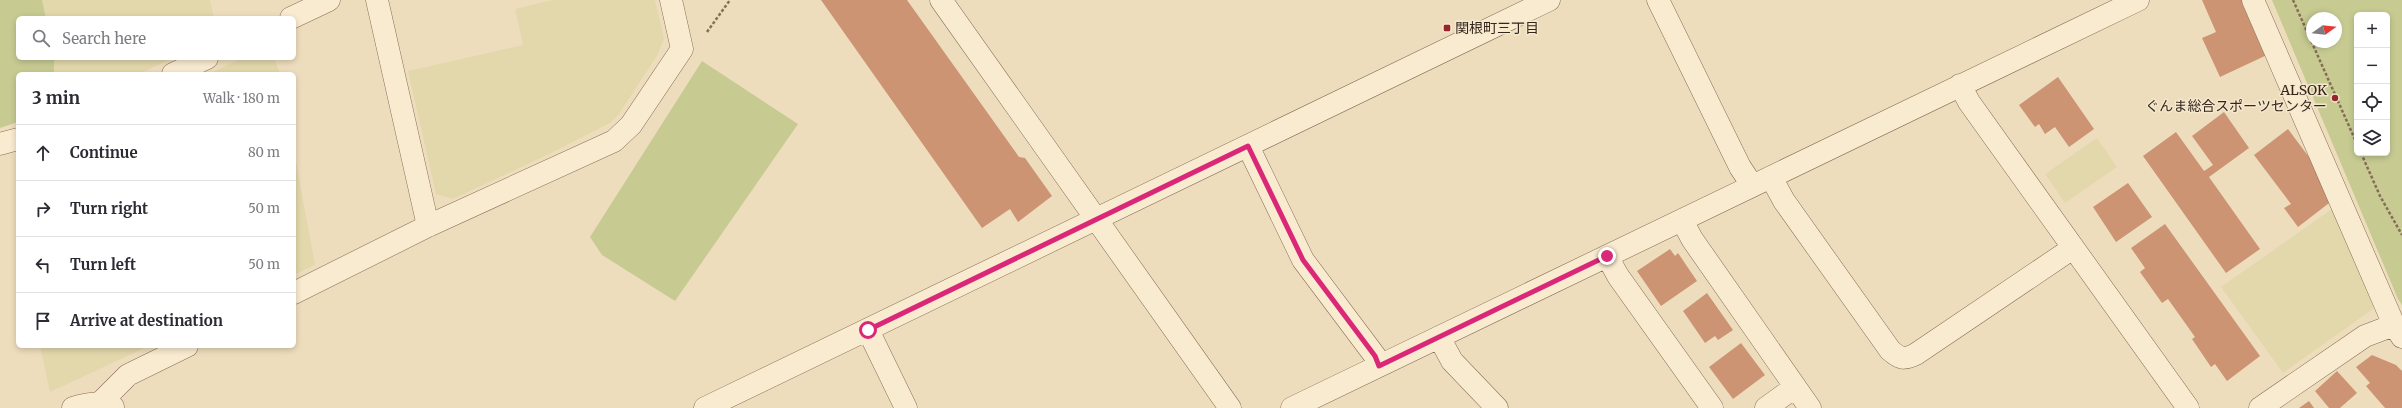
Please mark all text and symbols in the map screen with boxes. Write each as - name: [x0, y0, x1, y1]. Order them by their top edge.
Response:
- north arrow: [2306, 12, 2342, 48]
- map controls: [2354, 12, 2390, 156]
- button: +: [2354, 12, 2390, 48]
- search box: [16, 16, 296, 60]
- place label: 関根町三丁目: [1455, 19, 1539, 37]
- marker: 関根町三丁目: [1442, 23, 1452, 33]
- icon: search: [30, 27, 52, 49]
- text: Search here: [62, 29, 146, 48]
- button: −: [2354, 48, 2390, 84]
- place label: ALSOK ぐんま総合スポーツセンター: [2145, 81, 2328, 115]
- button: locate: [2354, 84, 2390, 120]
- text: 3 min: [32, 87, 80, 109]
- text: Walk · 180 m: [203, 90, 280, 107]
- marker: ALSOK ぐんま総合スポーツセンター: [2330, 93, 2340, 103]
- button: layers: [2354, 120, 2390, 156]
- icon: ahead: [32, 142, 54, 164]
- text: Continue: [70, 143, 138, 162]
- text: 80 m: [248, 144, 280, 161]
- icon: right: [32, 198, 54, 220]
- text: Turn right: [70, 199, 148, 218]
- text: 50 m: [248, 200, 280, 217]
- route end: [1598, 247, 1616, 265]
- icon: left: [32, 254, 54, 276]
- text: Turn left: [70, 255, 136, 274]
- text: 50 m: [248, 256, 280, 273]
- icon: arrive: [32, 310, 54, 332]
- text: Arrive at destination: [70, 311, 223, 330]
- route start: [859, 321, 877, 339]

